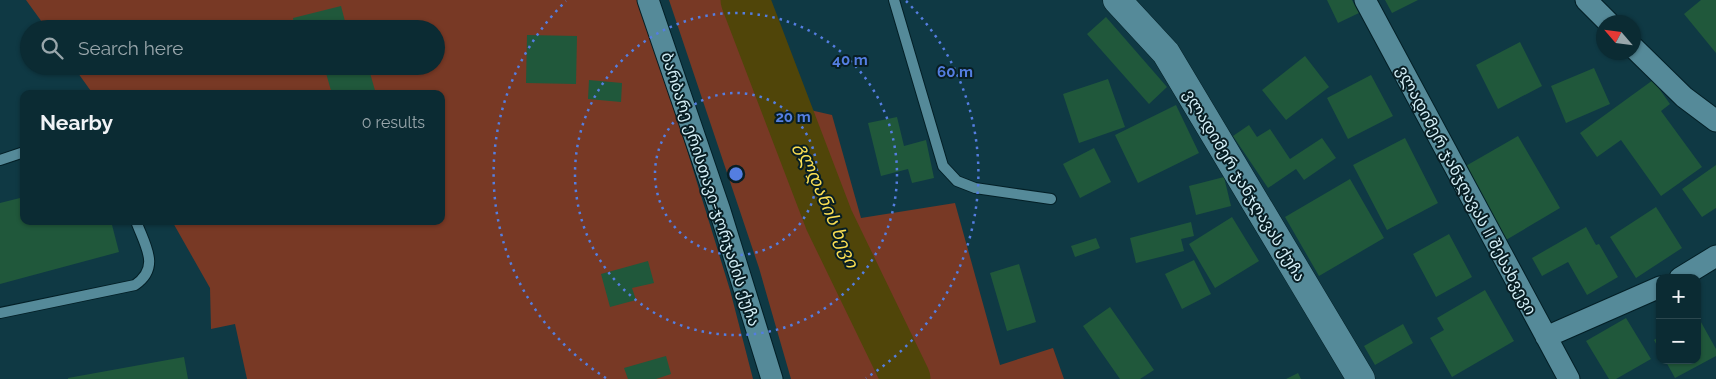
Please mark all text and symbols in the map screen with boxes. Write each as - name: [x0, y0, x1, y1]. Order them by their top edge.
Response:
- north arrow: [1596, 15, 1641, 60]
- search box: [20, 20, 445, 75]
- icon: search: [38, 34, 66, 62]
- text: Search here: [78, 37, 184, 59]
- street label: ბარბარე ერისთავი-ჯორჯაძის ქუჩა: [657, 50, 764, 329]
- text: 40 m: [832, 51, 868, 69]
- text: 60 m: [937, 63, 973, 81]
- street label: ვლადიმერ ჯანჯღავას II შესახვევი: [1392, 63, 1540, 318]
- street label: ვლადიმერ ჯანჯღავას ქუჩა: [1179, 86, 1310, 285]
- text: 20 m: [775, 108, 811, 126]
- text: Nearby: [40, 110, 113, 135]
- text: 0 results: [362, 113, 425, 132]
- water label: გლდანის ხევი: [791, 139, 864, 272]
- centre of rings: [727, 165, 745, 183]
- map controls: [1656, 274, 1701, 364]
- button: +: [1656, 274, 1701, 319]
- button: −: [1656, 319, 1701, 364]

